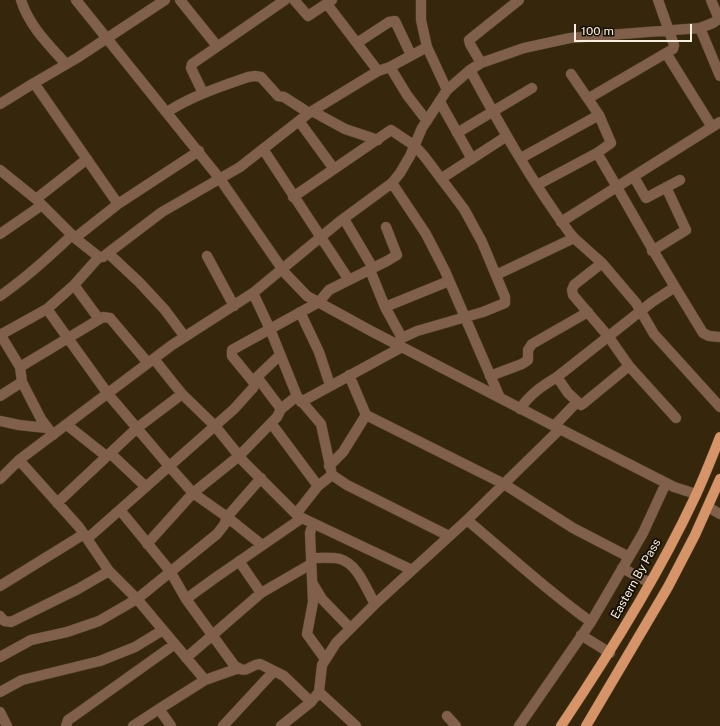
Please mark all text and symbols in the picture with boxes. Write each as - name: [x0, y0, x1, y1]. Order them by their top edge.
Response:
- scale bar: [576, 16, 694, 42]
- text: 100 m: [581, 24, 614, 38]
- street label: Eastern By Pass: [608, 536, 664, 622]

